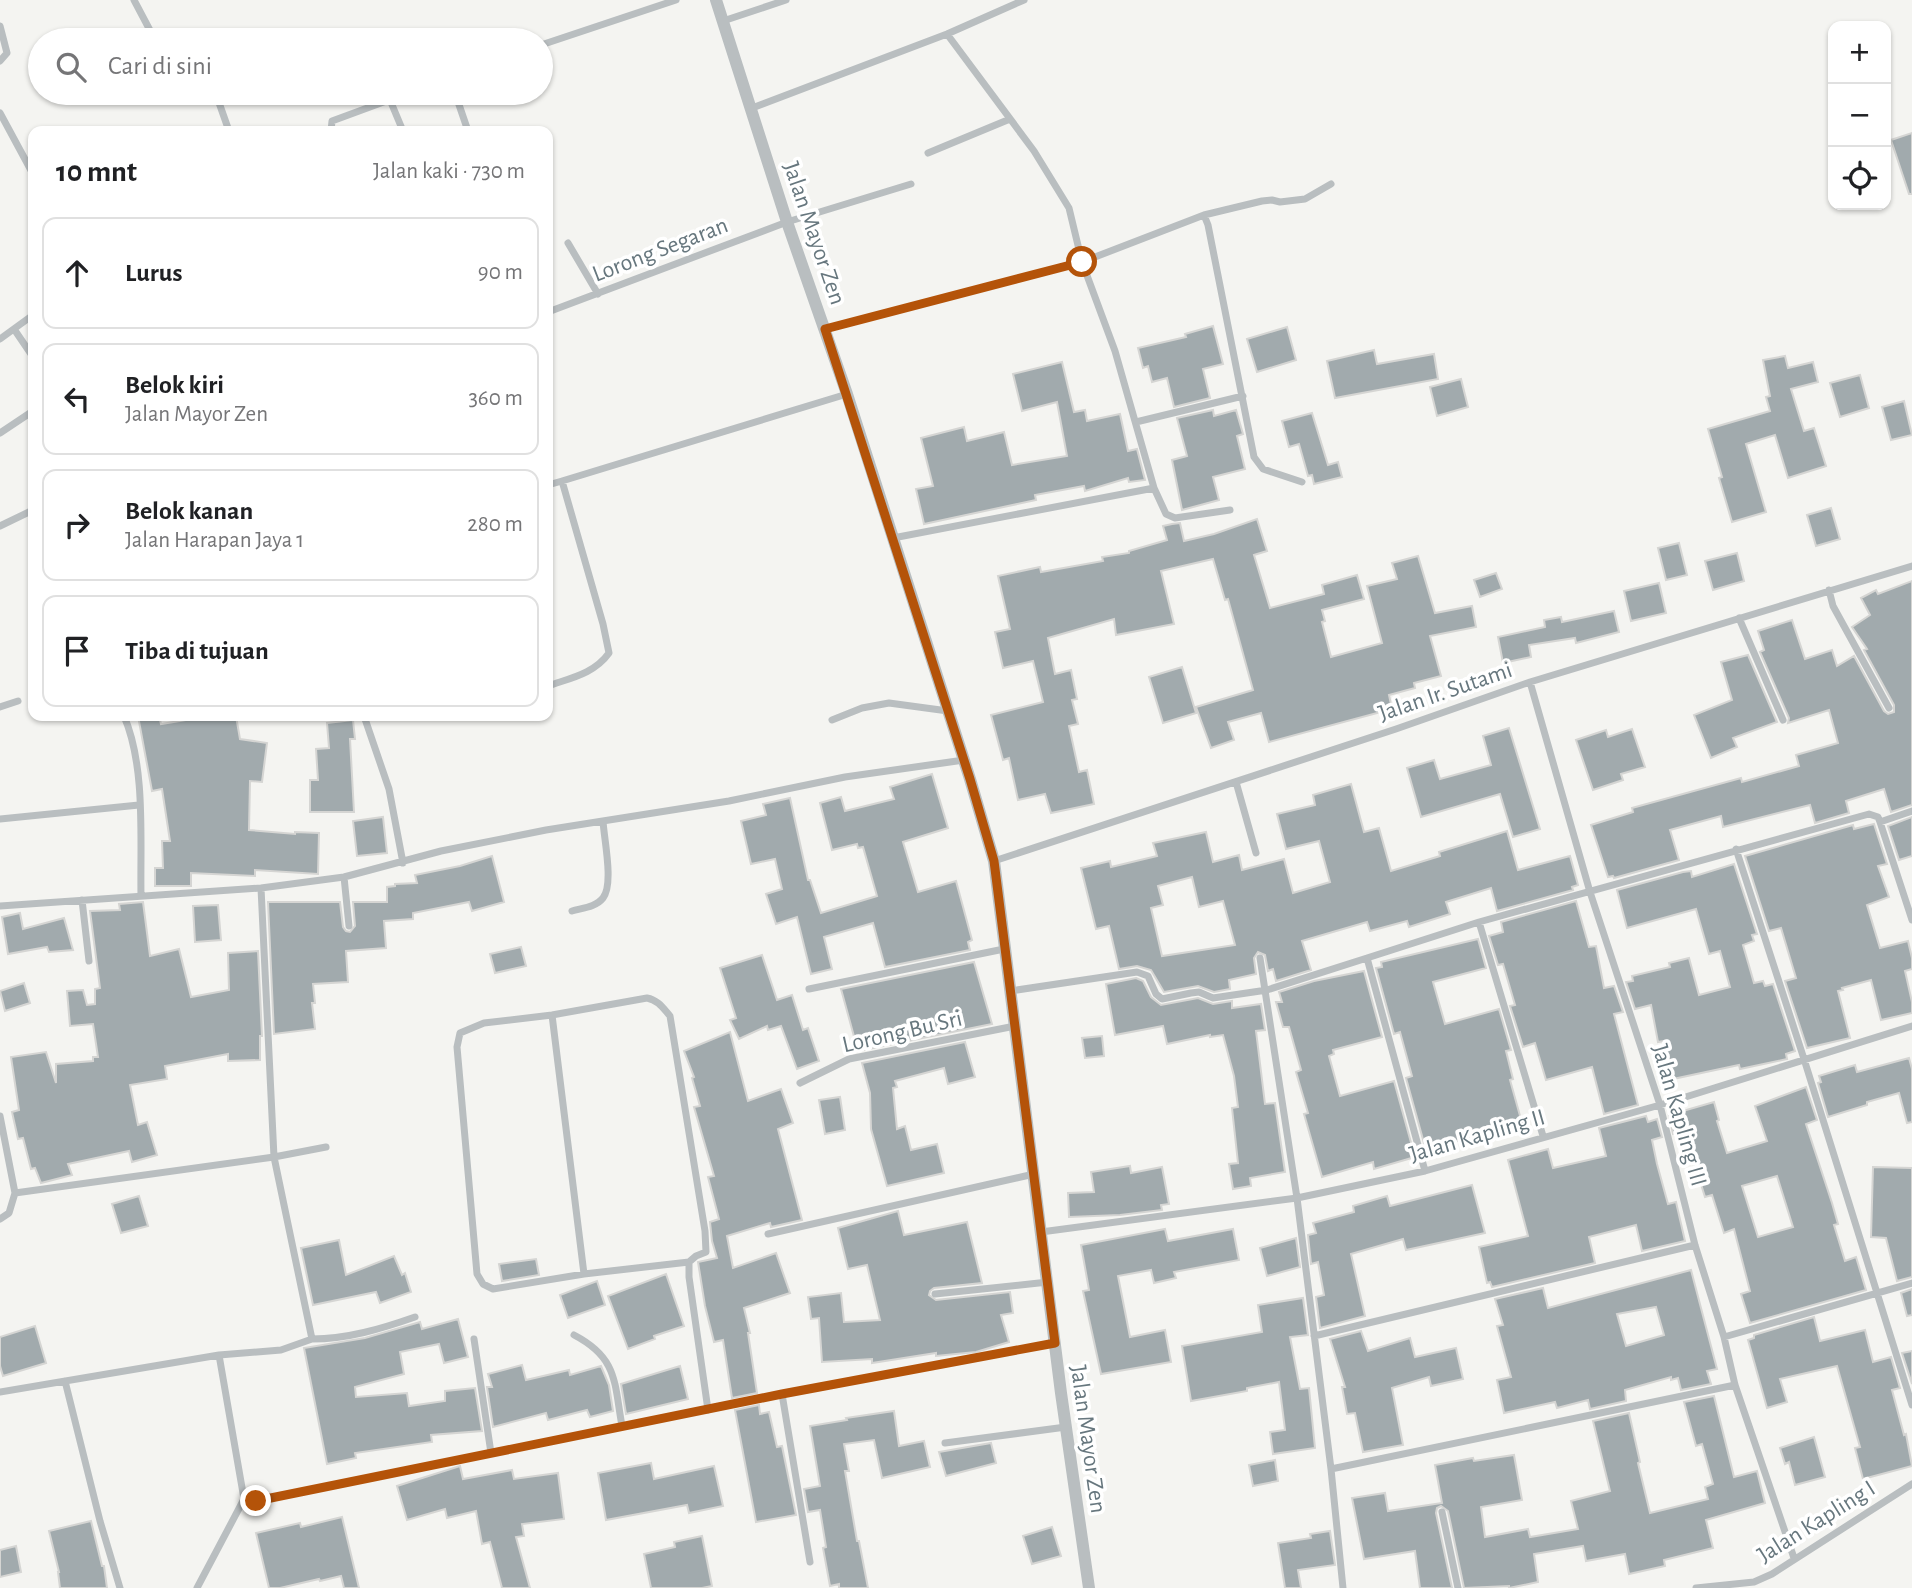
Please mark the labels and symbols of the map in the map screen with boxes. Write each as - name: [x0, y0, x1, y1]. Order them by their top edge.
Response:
- street label: Jalan Mayor Zen: [778, 159, 850, 308]
- street label: Lorong Segaran: [589, 213, 731, 287]
- route start: [1066, 246, 1097, 277]
- street label: Jalan Ir. Sutami: [1375, 658, 1515, 726]
- street label: Lorong Bu Sri: [840, 1007, 964, 1057]
- street label: Jalan Kapling III: [1647, 1042, 1711, 1189]
- street label: Jalan Kapling II: [1407, 1105, 1548, 1167]
- street label: Jalan Mayor Zen: [1066, 1364, 1110, 1515]
- street label: Jalan Kapling I: [1754, 1476, 1880, 1567]
- route end: [240, 1485, 271, 1516]

